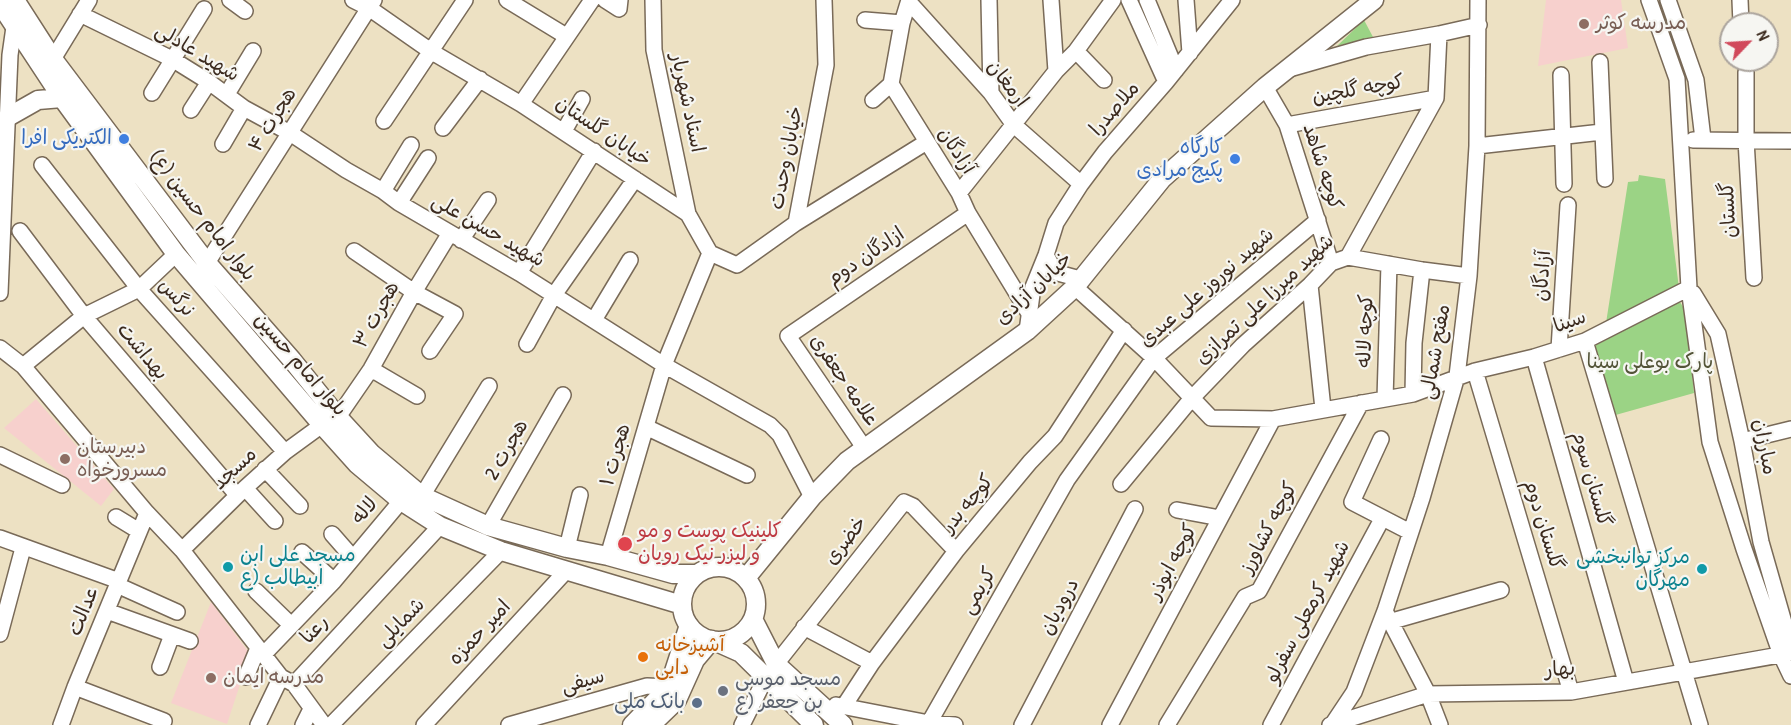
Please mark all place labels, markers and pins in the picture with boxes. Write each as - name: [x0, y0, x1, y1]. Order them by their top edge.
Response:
- place label: مدرسه کوثر: [1596, 12, 1686, 36]
- marker: مدرسه کوثر: [1577, 17, 1591, 31]
- place label: الکتریکی افرا: [21, 127, 112, 151]
- marker: الکتریکی افرا: [117, 132, 131, 146]
- place label: کارگاه پکیج مرادی: [1137, 136, 1223, 183]
- marker: کارگاه پکیج مرادی: [1228, 152, 1242, 166]
- place label: دبیرستان مسرورخواه: [77, 436, 167, 483]
- marker: دبیرستان مسرورخواه: [58, 452, 72, 466]
- place label: کلینیک پوست و مو و لیزر نیک رویان: [638, 520, 782, 567]
- marker: کلینیک پوست و مو و لیزر نیک رویان: [616, 535, 634, 553]
- place label: مسجد علی ابن ابیطالب (ع: [240, 544, 356, 591]
- place label: مرکز توانبخشی مهرگان: [1576, 546, 1690, 593]
- marker: مسجد علی ابن ابیطالب (ع: [221, 560, 235, 574]
- marker: مرکز توانبخشی مهرگان: [1695, 562, 1709, 576]
- place label: آشپزخانه دایی: [655, 634, 725, 681]
- marker: آشپزخانه دایی: [636, 650, 650, 664]
- place label: مدرسه ایمان: [223, 666, 324, 690]
- place label: مسجد موسی بن جعفر (ع: [735, 668, 841, 715]
- marker: مدرسه ایمان: [204, 671, 218, 685]
- marker: مسجد موسی بن جعفر (ع: [716, 684, 730, 698]
- place label: بانک ملی: [614, 691, 685, 715]
- marker: بانک ملی: [690, 696, 704, 710]

